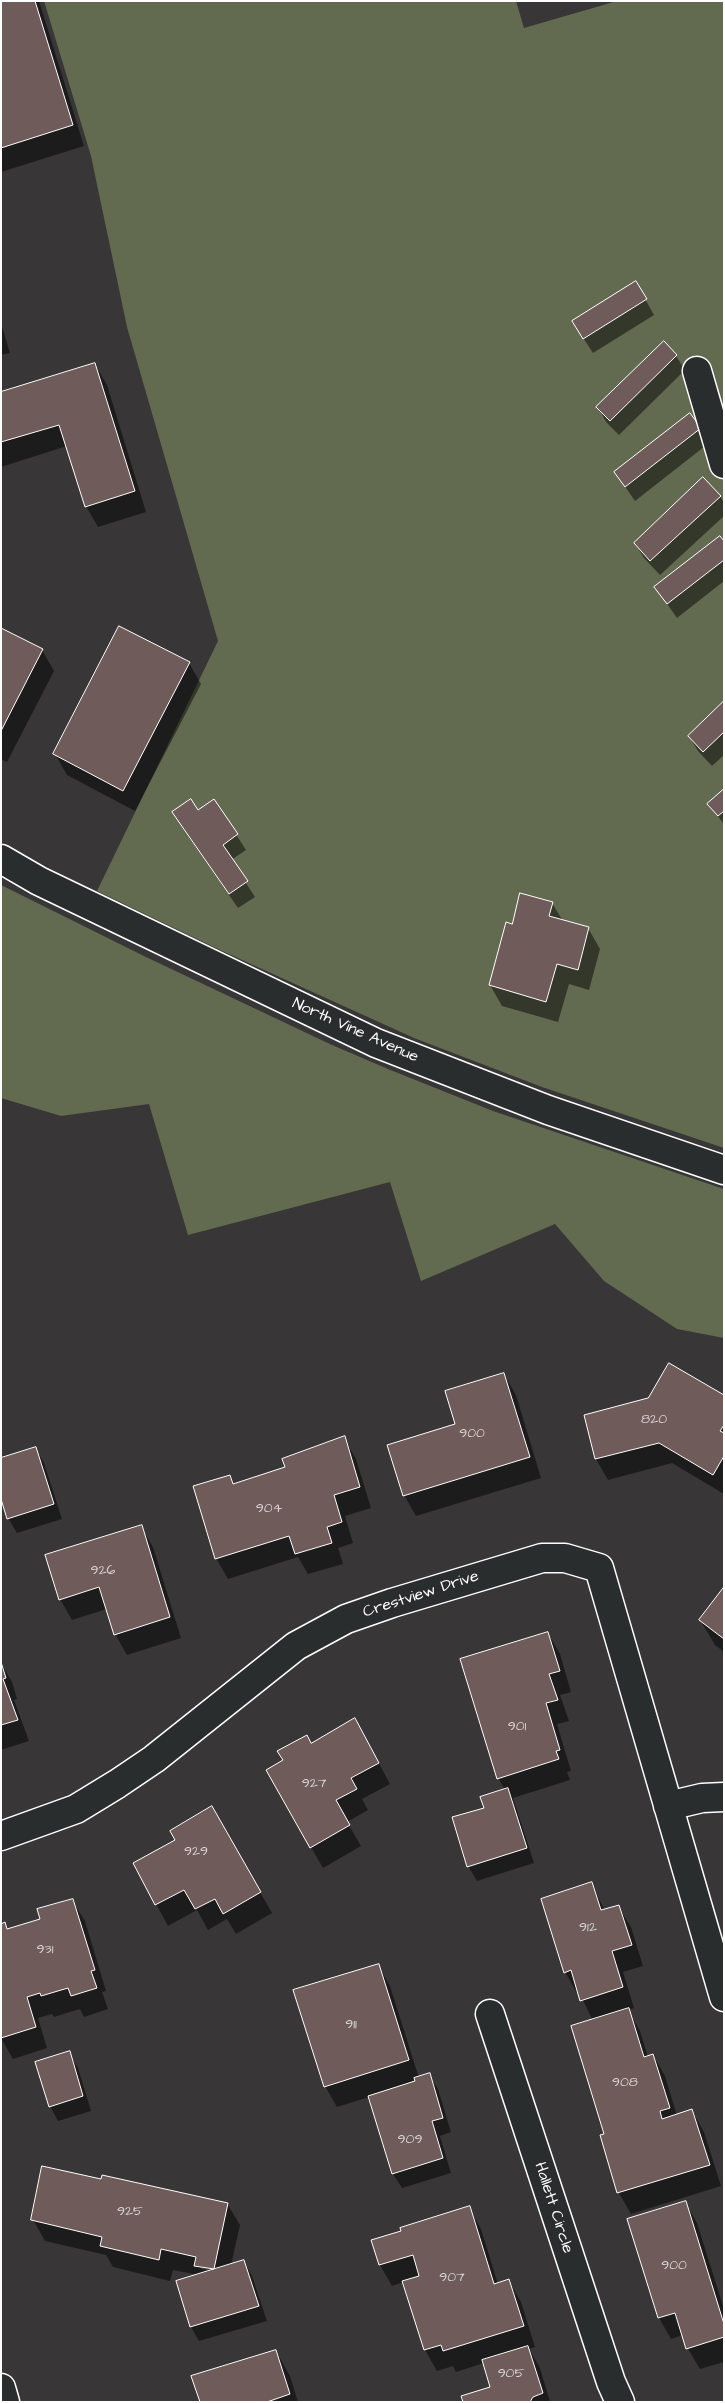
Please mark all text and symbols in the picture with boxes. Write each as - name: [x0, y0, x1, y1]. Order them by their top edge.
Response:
- street label: North Vine Avenue: [289, 995, 421, 1067]
- house number: 820: [641, 1412, 667, 1428]
- house number: 900: [459, 1426, 485, 1442]
- house number: 904: [256, 1501, 282, 1517]
- house number: 926: [91, 1563, 115, 1579]
- street label: Crestview Drive: [361, 1567, 481, 1623]
- house number: 901: [508, 1719, 526, 1735]
- house number: 927: [302, 1776, 326, 1792]
- house number: 929: [184, 1844, 208, 1860]
- house number: 912: [579, 1920, 597, 1936]
- house number: 931: [37, 1942, 53, 1958]
- house number: 911: [345, 2017, 357, 2033]
- house number: 908: [612, 2075, 638, 2091]
- house number: 909: [398, 2132, 422, 2148]
- street label: Hallett Circle: [529, 2160, 577, 2256]
- house number: 925: [117, 2204, 143, 2220]
- house number: 900: [661, 2258, 687, 2274]
- house number: 907: [439, 2270, 465, 2286]
- house number: 905: [498, 2366, 524, 2382]

